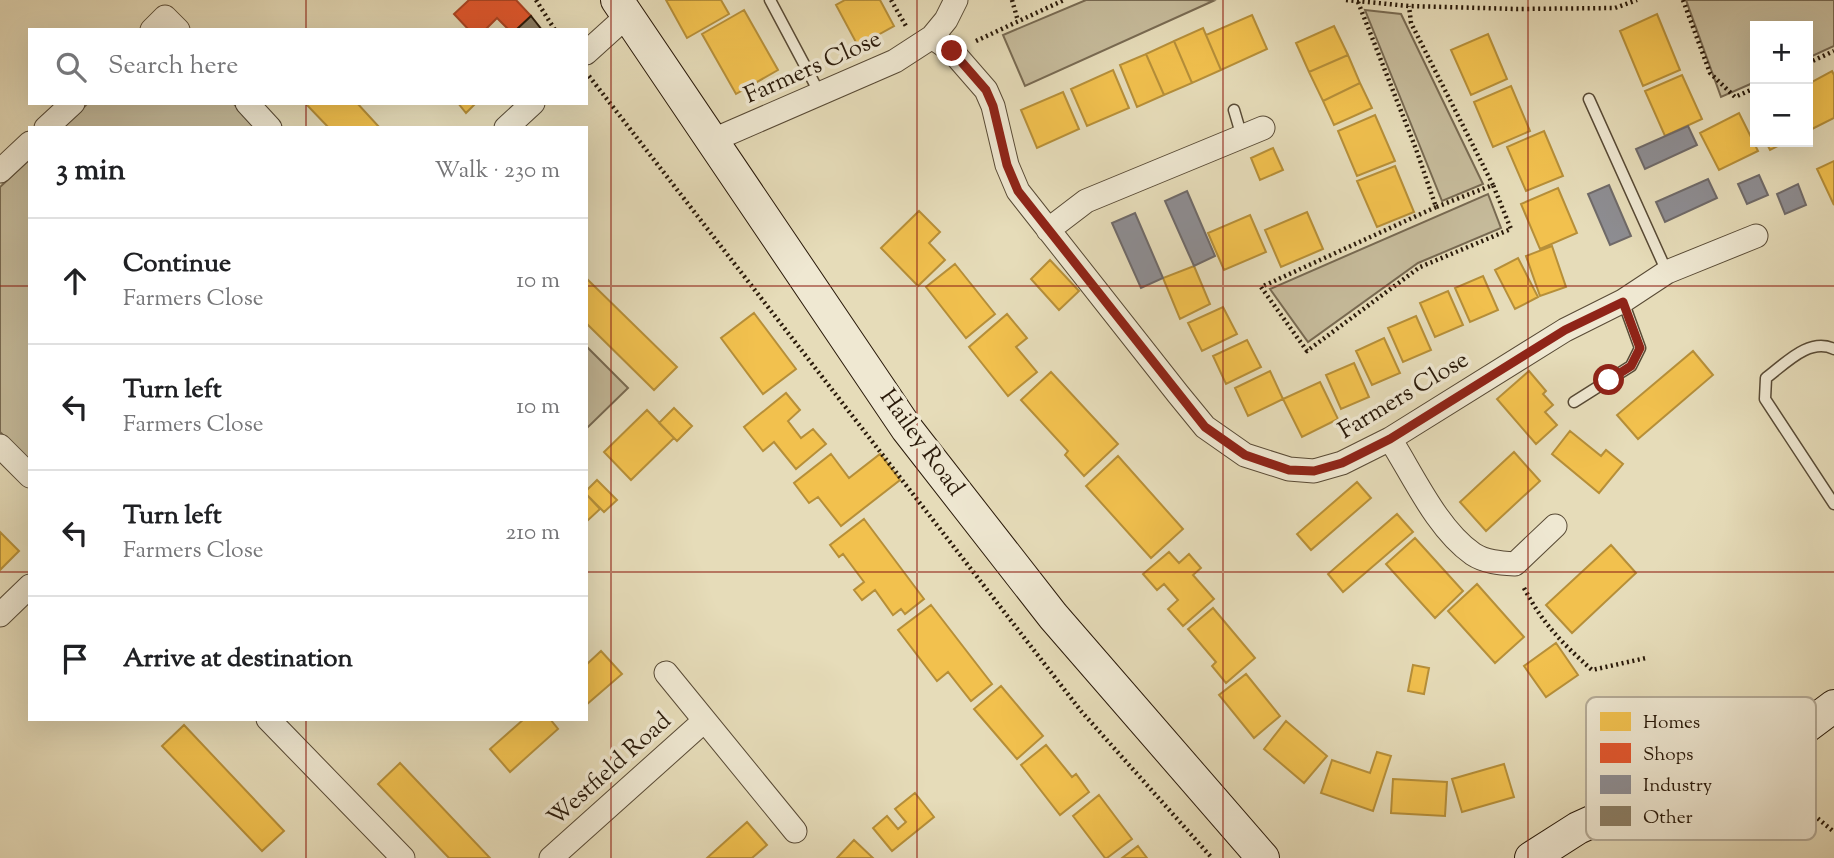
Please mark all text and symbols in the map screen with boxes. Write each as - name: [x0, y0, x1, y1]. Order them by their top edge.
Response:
- map controls: [1750, 21, 1813, 147]
- button: +: [1750, 21, 1813, 84]
- street label: Farmers Close: [739, 23, 887, 113]
- search box: [28, 28, 588, 105]
- route end: [936, 35, 967, 66]
- icon: search: [52, 48, 90, 86]
- text: Search here: [108, 48, 238, 85]
- button: −: [1750, 84, 1813, 147]
- text: 3 min: [56, 150, 126, 193]
- text: Walk · 230 m: [434, 155, 560, 188]
- text: Continue: [123, 246, 231, 283]
- icon: ahead: [56, 262, 94, 300]
- text: 10 m: [516, 265, 560, 298]
- text: Farmers Close: [123, 283, 263, 316]
- street label: Farmers Close: [1332, 344, 1476, 448]
- route start: [1593, 364, 1624, 395]
- text: Turn left: [123, 372, 222, 409]
- street label: Hailey Road: [870, 382, 972, 504]
- icon: left: [56, 388, 94, 426]
- text: 10 m: [516, 391, 560, 424]
- text: Farmers Close: [123, 409, 263, 442]
- text: Turn left: [123, 498, 222, 535]
- icon: left: [56, 514, 94, 552]
- text: 210 m: [506, 517, 560, 550]
- text: Farmers Close: [123, 535, 263, 568]
- icon: arrive: [56, 640, 94, 678]
- text: Arrive at destination: [123, 641, 353, 678]
- legend: [1586, 697, 1816, 840]
- street label: Westfield Road: [541, 705, 680, 835]
- text: Homes: [1643, 710, 1700, 737]
- text: Shops: [1643, 742, 1694, 769]
- text: Industry: [1643, 773, 1713, 800]
- text: Other: [1643, 805, 1693, 832]

